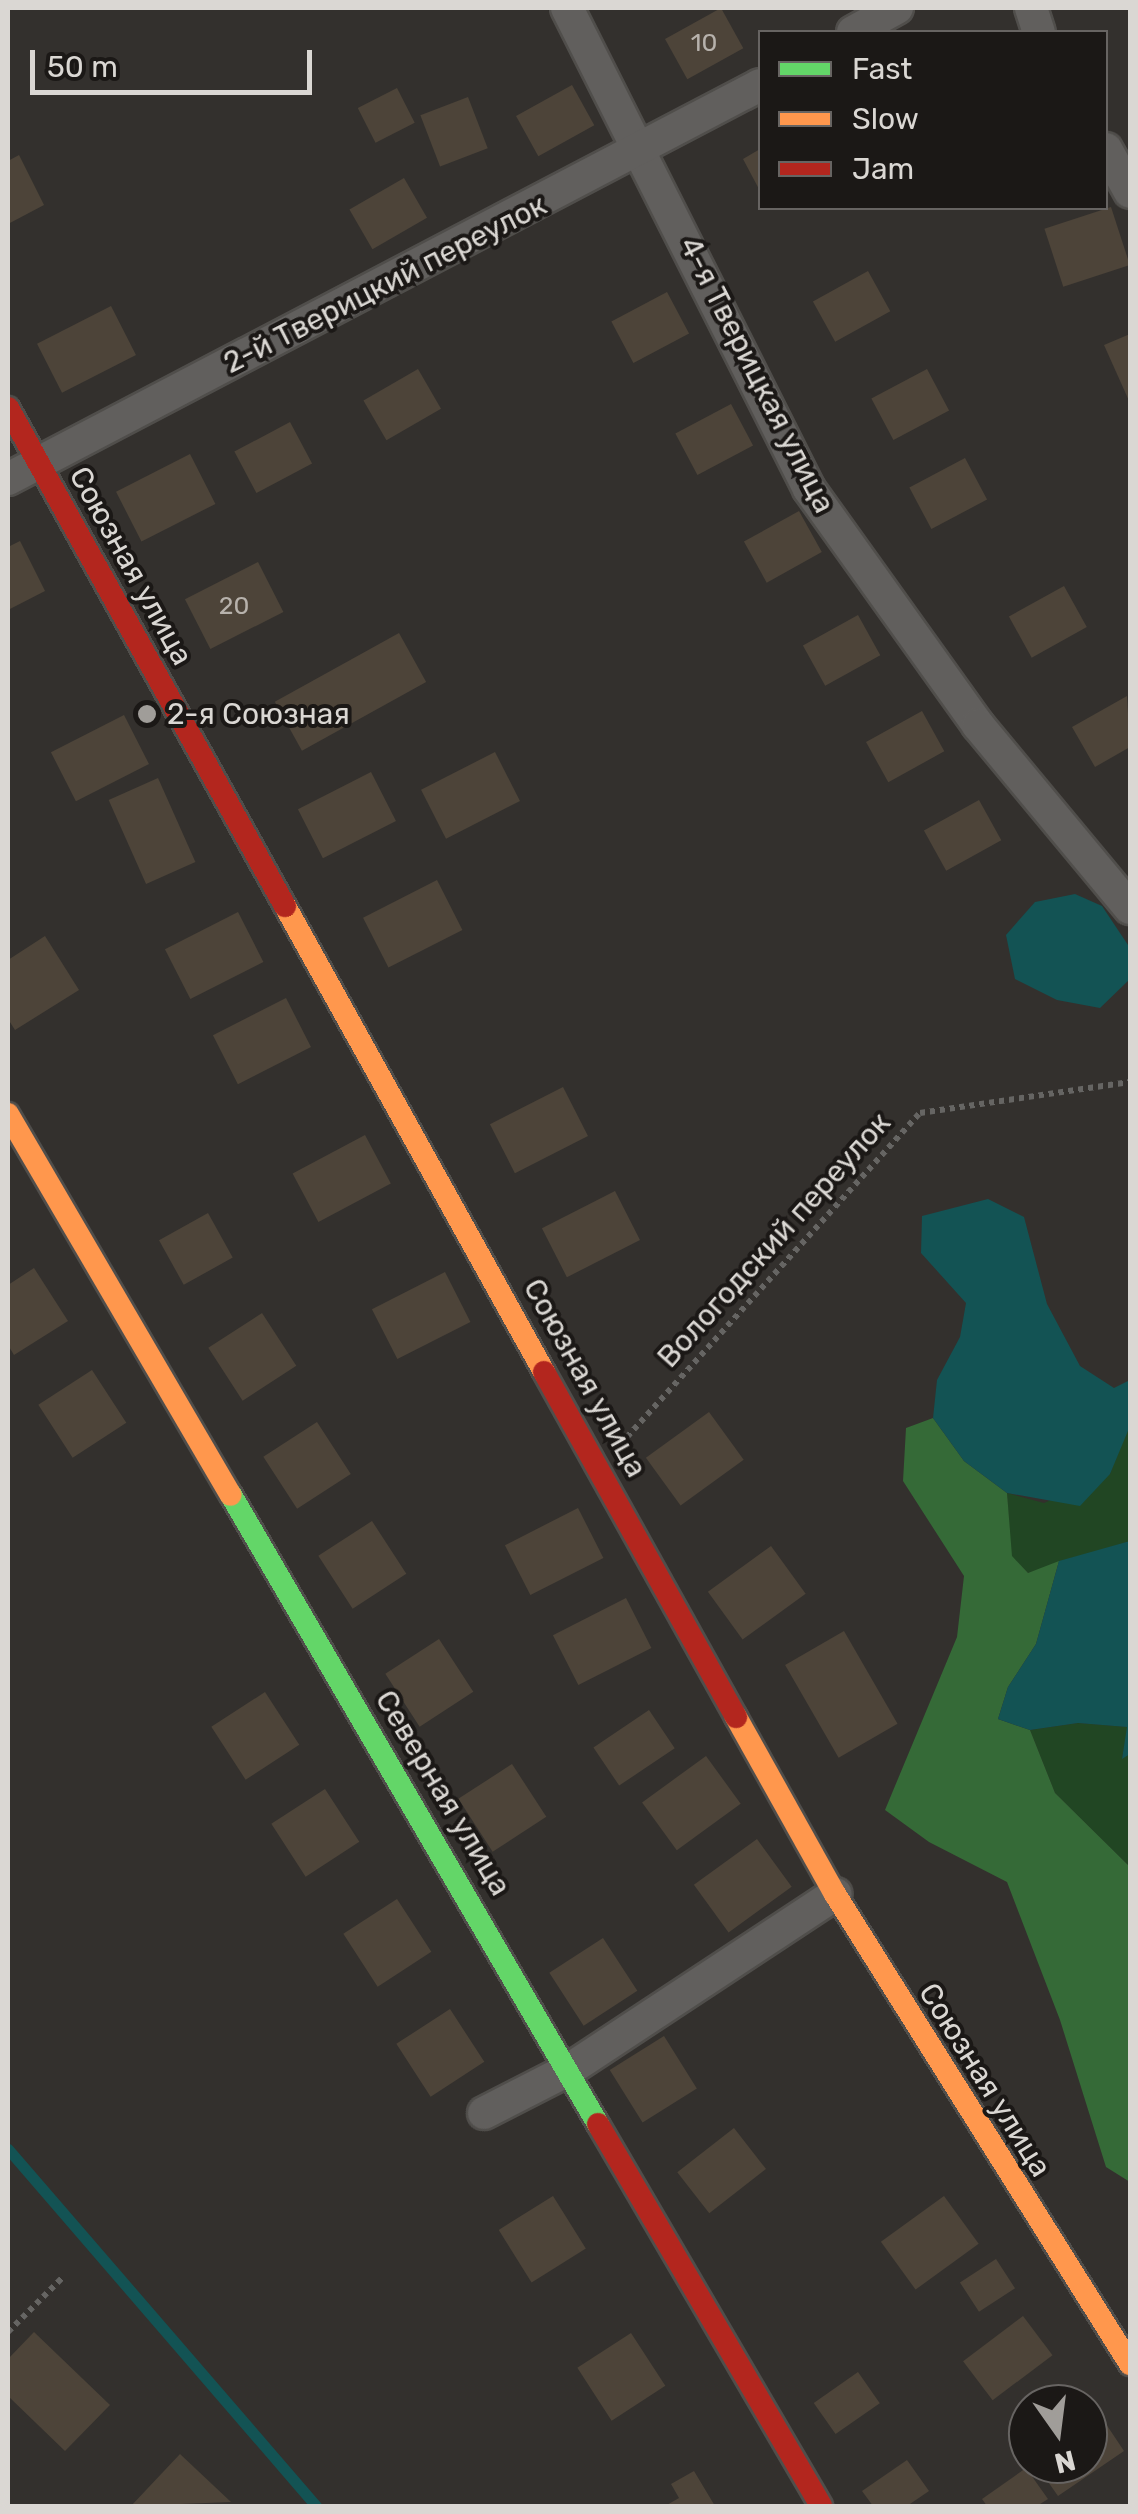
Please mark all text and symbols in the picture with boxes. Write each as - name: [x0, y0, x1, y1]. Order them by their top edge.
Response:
- house number: 10: [691, 28, 717, 58]
- scale bar: [35, 30, 318, 92]
- legend: [758, 30, 1108, 210]
- text: 50 m: [47, 49, 118, 85]
- text: Fast: [852, 51, 912, 87]
- text: Slow: [852, 101, 919, 137]
- text: Jam: [852, 151, 914, 187]
- street label: 2-й Тверицкий переулок: [218, 187, 552, 381]
- street label: 4-я Тверицкая улица: [672, 231, 842, 519]
- street label: Союзная улица: [62, 461, 200, 671]
- house number: 20: [219, 591, 249, 621]
- place label: 2-я Союзная: [167, 696, 350, 732]
- marker: 2-я Союзная: [136, 703, 158, 725]
- street label: Вологодский переулок: [650, 1105, 898, 1375]
- street label: Союзная улица: [516, 1273, 654, 1483]
- street label: Северная улица: [368, 1684, 518, 1902]
- street label: Союзная улица: [911, 1977, 1059, 2183]
- north arrow: [1008, 2384, 1108, 2484]
- text: N: [1051, 2443, 1079, 2480]

